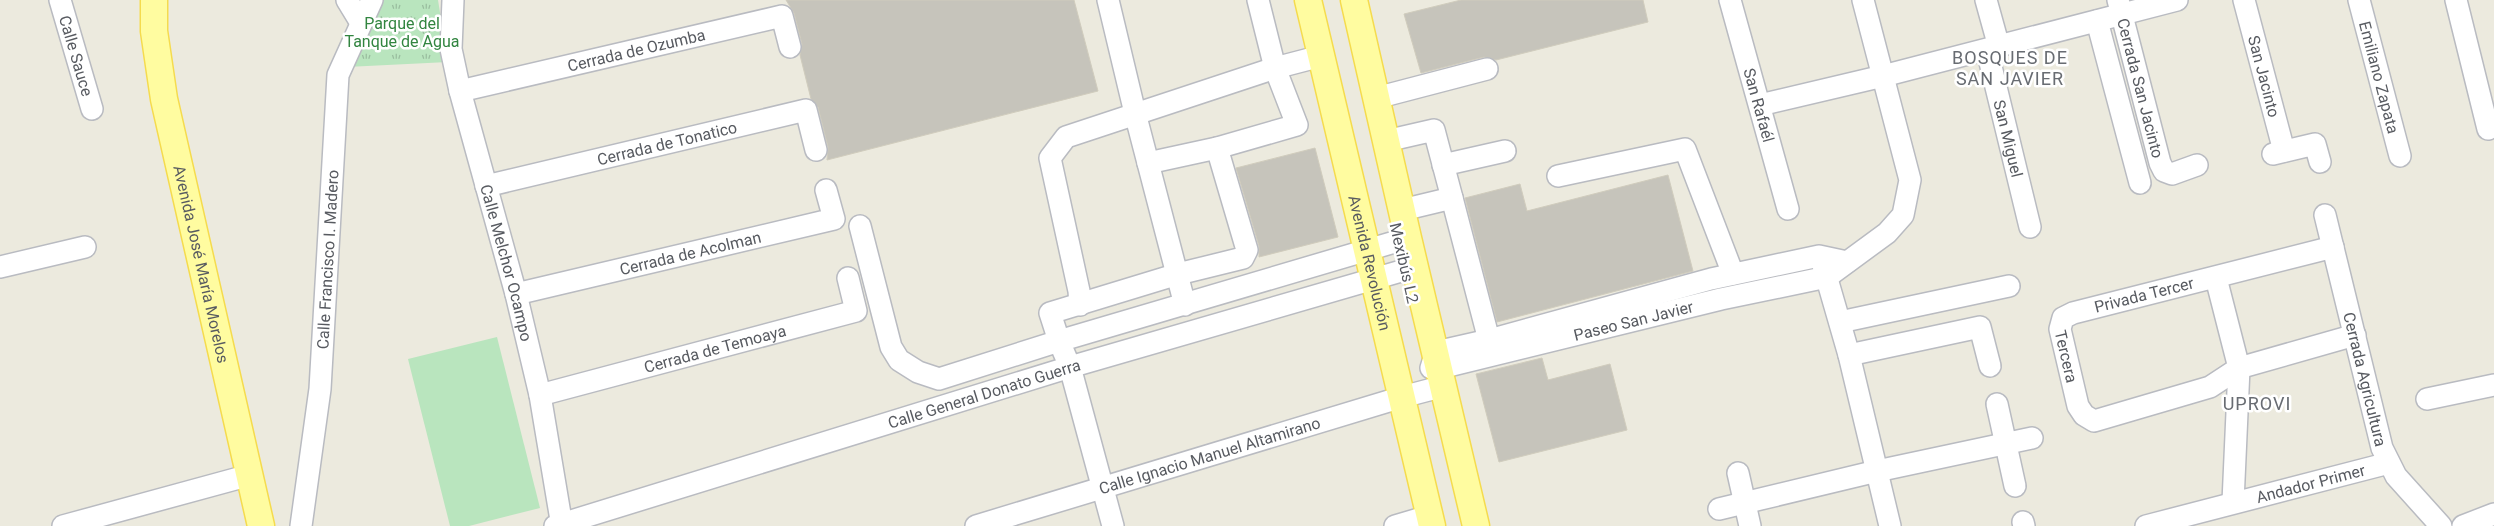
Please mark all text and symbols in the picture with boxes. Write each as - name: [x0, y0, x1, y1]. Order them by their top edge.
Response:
- street label: Calle Sauce: [55, 13, 97, 98]
- park label: Parque del Tanque de Agua: [345, 14, 460, 51]
- street label: Cerrada San Jacinto: [2114, 16, 2168, 160]
- street label: Emiliano Zapata: [2355, 19, 2403, 136]
- street label: Cerrada de Ozumba: [566, 25, 707, 75]
- street label: San Jacinto: [2244, 33, 2284, 119]
- district label: BOSQUES DE SAN JAVIER: [1952, 47, 2068, 89]
- street label: San Rafaél: [1740, 66, 1778, 144]
- street label: San Miguel: [1990, 98, 2027, 179]
- street label: Cerrada de Tonatico: [595, 117, 739, 169]
- street label: Avenida José María Morelos: [170, 163, 233, 365]
- street label: Calle Francisco I. Madero: [313, 169, 342, 350]
- street label: Calle Melchor Ocampo: [477, 182, 536, 343]
- street label: Avenida Revolución: [1345, 193, 1395, 332]
- street label: Mexibús L2: [1386, 221, 1422, 305]
- street label: Cerrada de Acolman: [618, 227, 763, 279]
- street label: Privada Tercer: [2092, 273, 2196, 317]
- street label: Paseo San Javier: [1571, 297, 1696, 344]
- street label: Cerrada Agricultura: [2340, 310, 2391, 448]
- street label: Cerrada de Temoaya: [642, 321, 788, 376]
- street label: Tercera: [2051, 328, 2082, 385]
- street label: Calle General Donato Guerra: [885, 355, 1083, 432]
- district label: UPROVI: [2223, 393, 2291, 414]
- street label: Calle Ignacio Manuel Altamirano: [1097, 413, 1322, 498]
- street label: Andador Primer: [2254, 460, 2368, 507]

